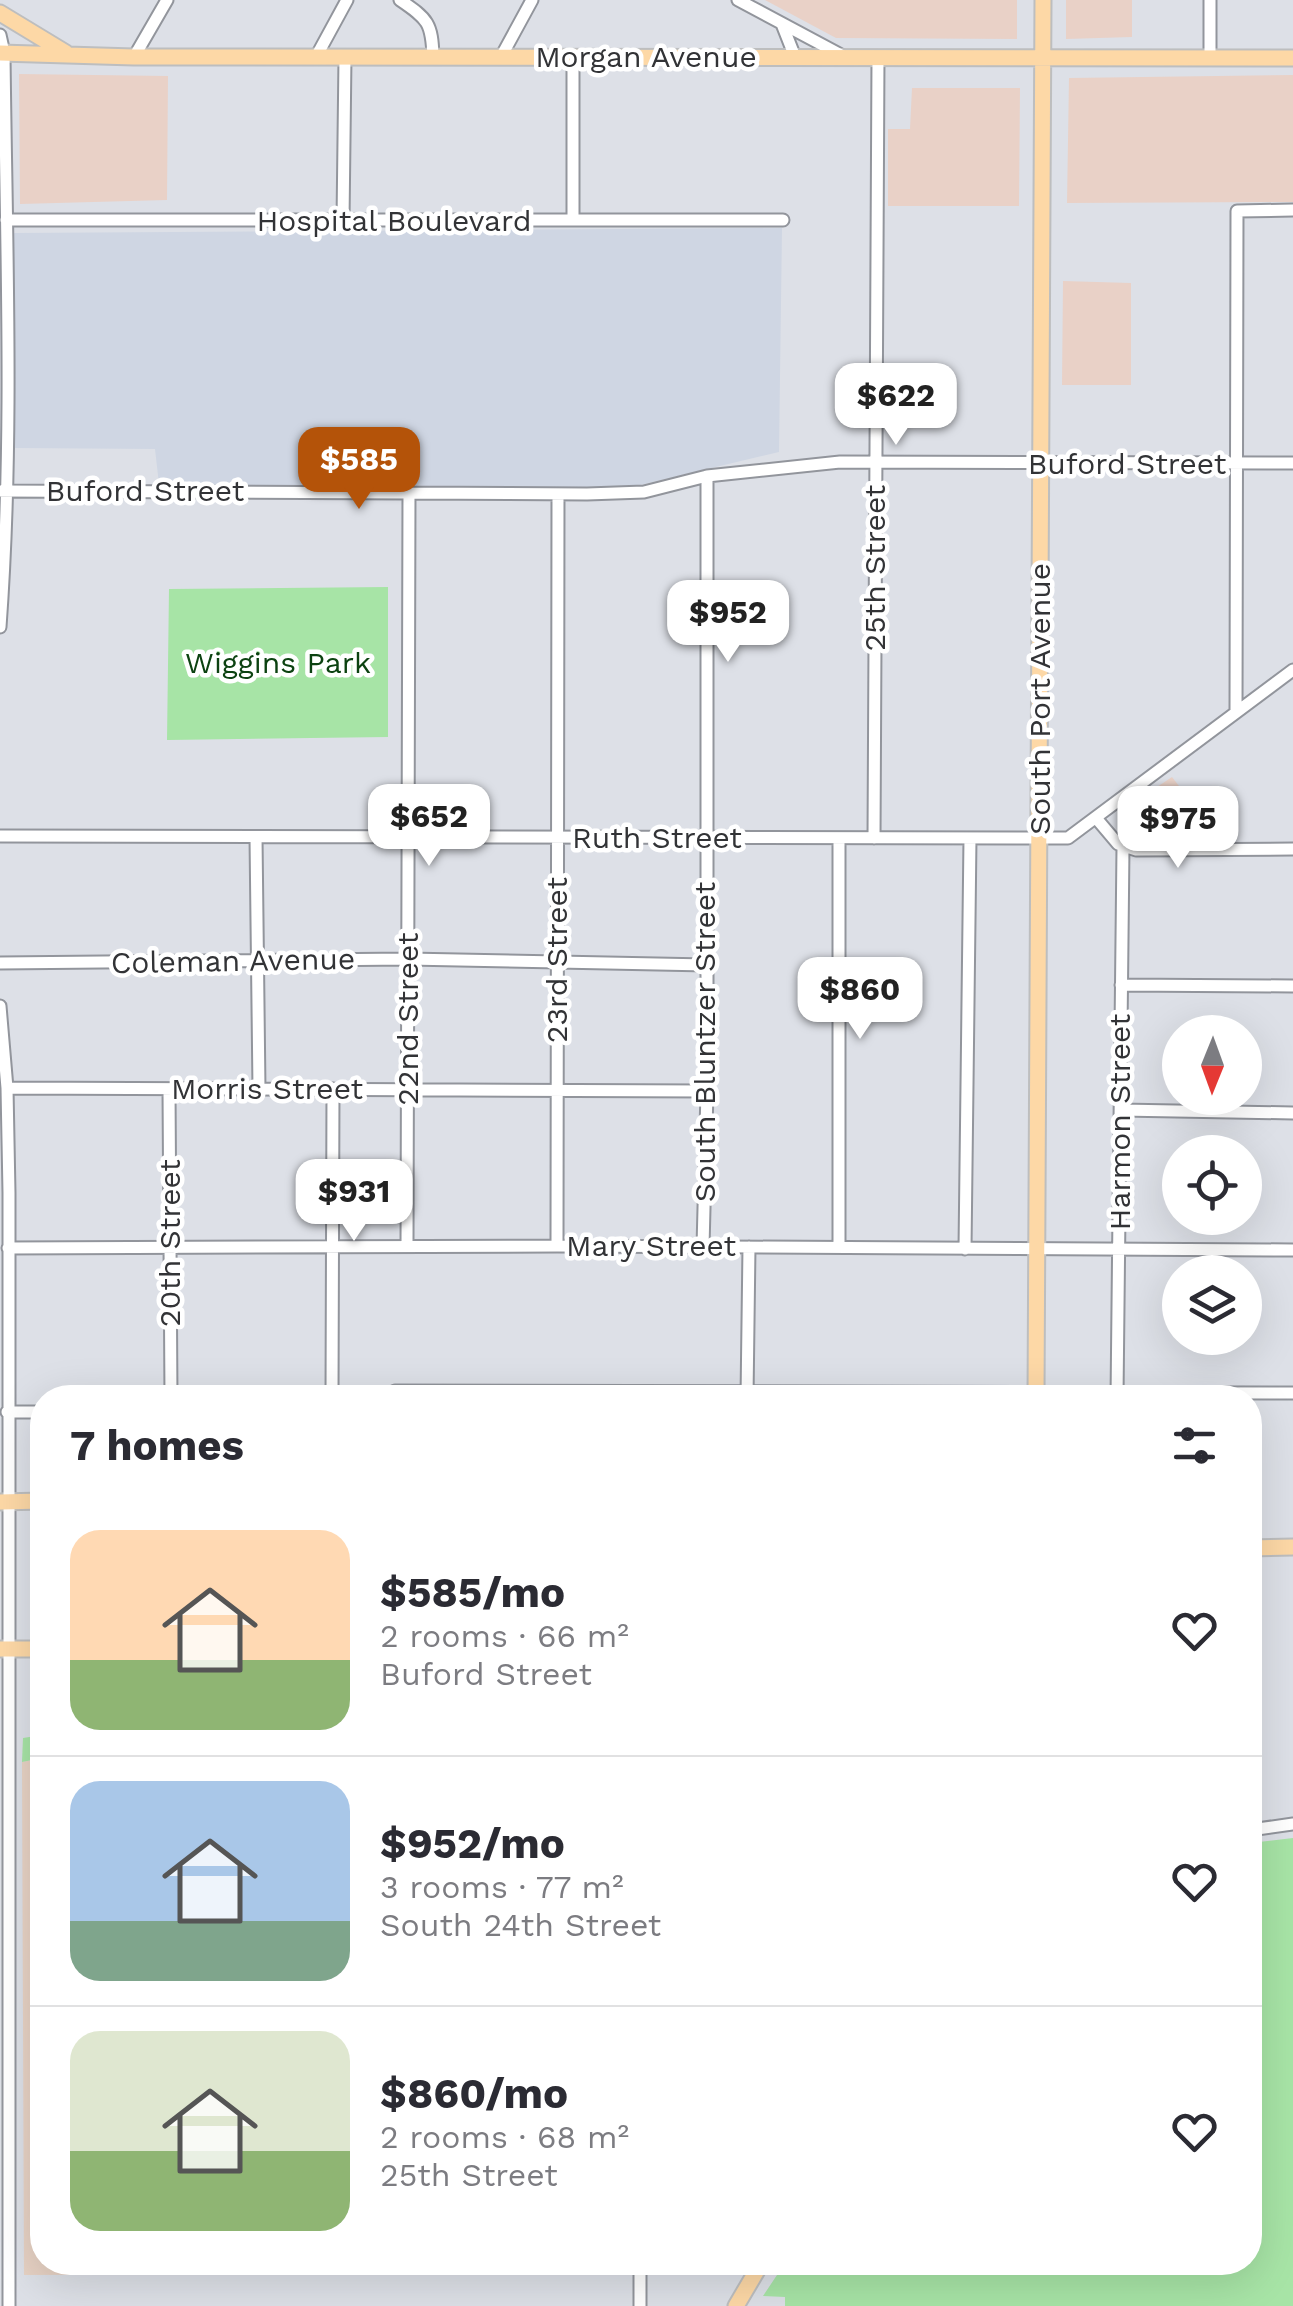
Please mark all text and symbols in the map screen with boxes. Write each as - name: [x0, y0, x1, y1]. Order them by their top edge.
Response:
- street label: Morgan Avenue: [535, 39, 757, 74]
- street label: Hospital Boulevard: [256, 203, 532, 238]
- pin: $622: [837, 363, 955, 448]
- text: $622: [857, 376, 935, 414]
- pin: $585: [300, 427, 418, 512]
- text: $585: [320, 440, 398, 478]
- street label: Buford Street: [1028, 446, 1227, 481]
- street label: Buford Street: [46, 473, 245, 508]
- street label: 25th Street: [857, 484, 892, 651]
- street label: South Port Avenue: [1022, 563, 1057, 835]
- pin: $952: [669, 580, 787, 665]
- text: $952: [689, 593, 767, 631]
- park label: Wiggins Park: [185, 645, 371, 680]
- pin: $652: [370, 784, 488, 869]
- pin: $975: [1119, 786, 1237, 871]
- text: $652: [390, 797, 468, 835]
- text: $975: [1139, 799, 1217, 837]
- street label: Ruth Street: [572, 820, 742, 855]
- street label: 23rd Street: [539, 877, 574, 1043]
- street label: South Bluntzer Street: [687, 881, 722, 1202]
- street label: 22nd Street: [390, 932, 425, 1105]
- street label: Coleman Avenue: [111, 941, 355, 980]
- pin: $860: [801, 957, 919, 1042]
- text: $860: [820, 970, 900, 1008]
- street label: Harmon Street: [1102, 1013, 1137, 1230]
- north arrow: [1162, 1015, 1262, 1115]
- map controls: [1162, 1015, 1262, 1355]
- street label: Morris Street: [171, 1071, 364, 1106]
- button: locate: [1162, 1135, 1262, 1235]
- street label: 20th Street: [152, 1159, 187, 1327]
- pin: $931: [295, 1159, 413, 1244]
- text: $931: [318, 1172, 390, 1210]
- street label: Mary Street: [566, 1228, 736, 1263]
- button: layers: [1162, 1255, 1262, 1355]
- icon: filters: [1167, 1418, 1222, 1473]
- text: 7 homes: [70, 1421, 244, 1470]
- text: $585/mo: [380, 1568, 565, 1617]
- icon: home: [150, 1570, 270, 1690]
- icon: heart: [1167, 1603, 1222, 1658]
- text: 2 rooms · 66 m²: [380, 1617, 629, 1655]
- text: Buford Street: [380, 1655, 592, 1693]
- text: $952/mo: [380, 1819, 565, 1868]
- icon: home: [150, 1821, 270, 1941]
- icon: heart: [1167, 1854, 1222, 1909]
- text: 3 rooms · 77 m²: [380, 1868, 624, 1906]
- text: South 24th Street: [380, 1906, 661, 1944]
- text: $860/mo: [380, 2069, 568, 2118]
- icon: home: [150, 2071, 270, 2191]
- icon: heart: [1167, 2104, 1222, 2159]
- text: 2 rooms · 68 m²: [380, 2118, 629, 2156]
- text: 25th Street: [380, 2156, 558, 2194]

